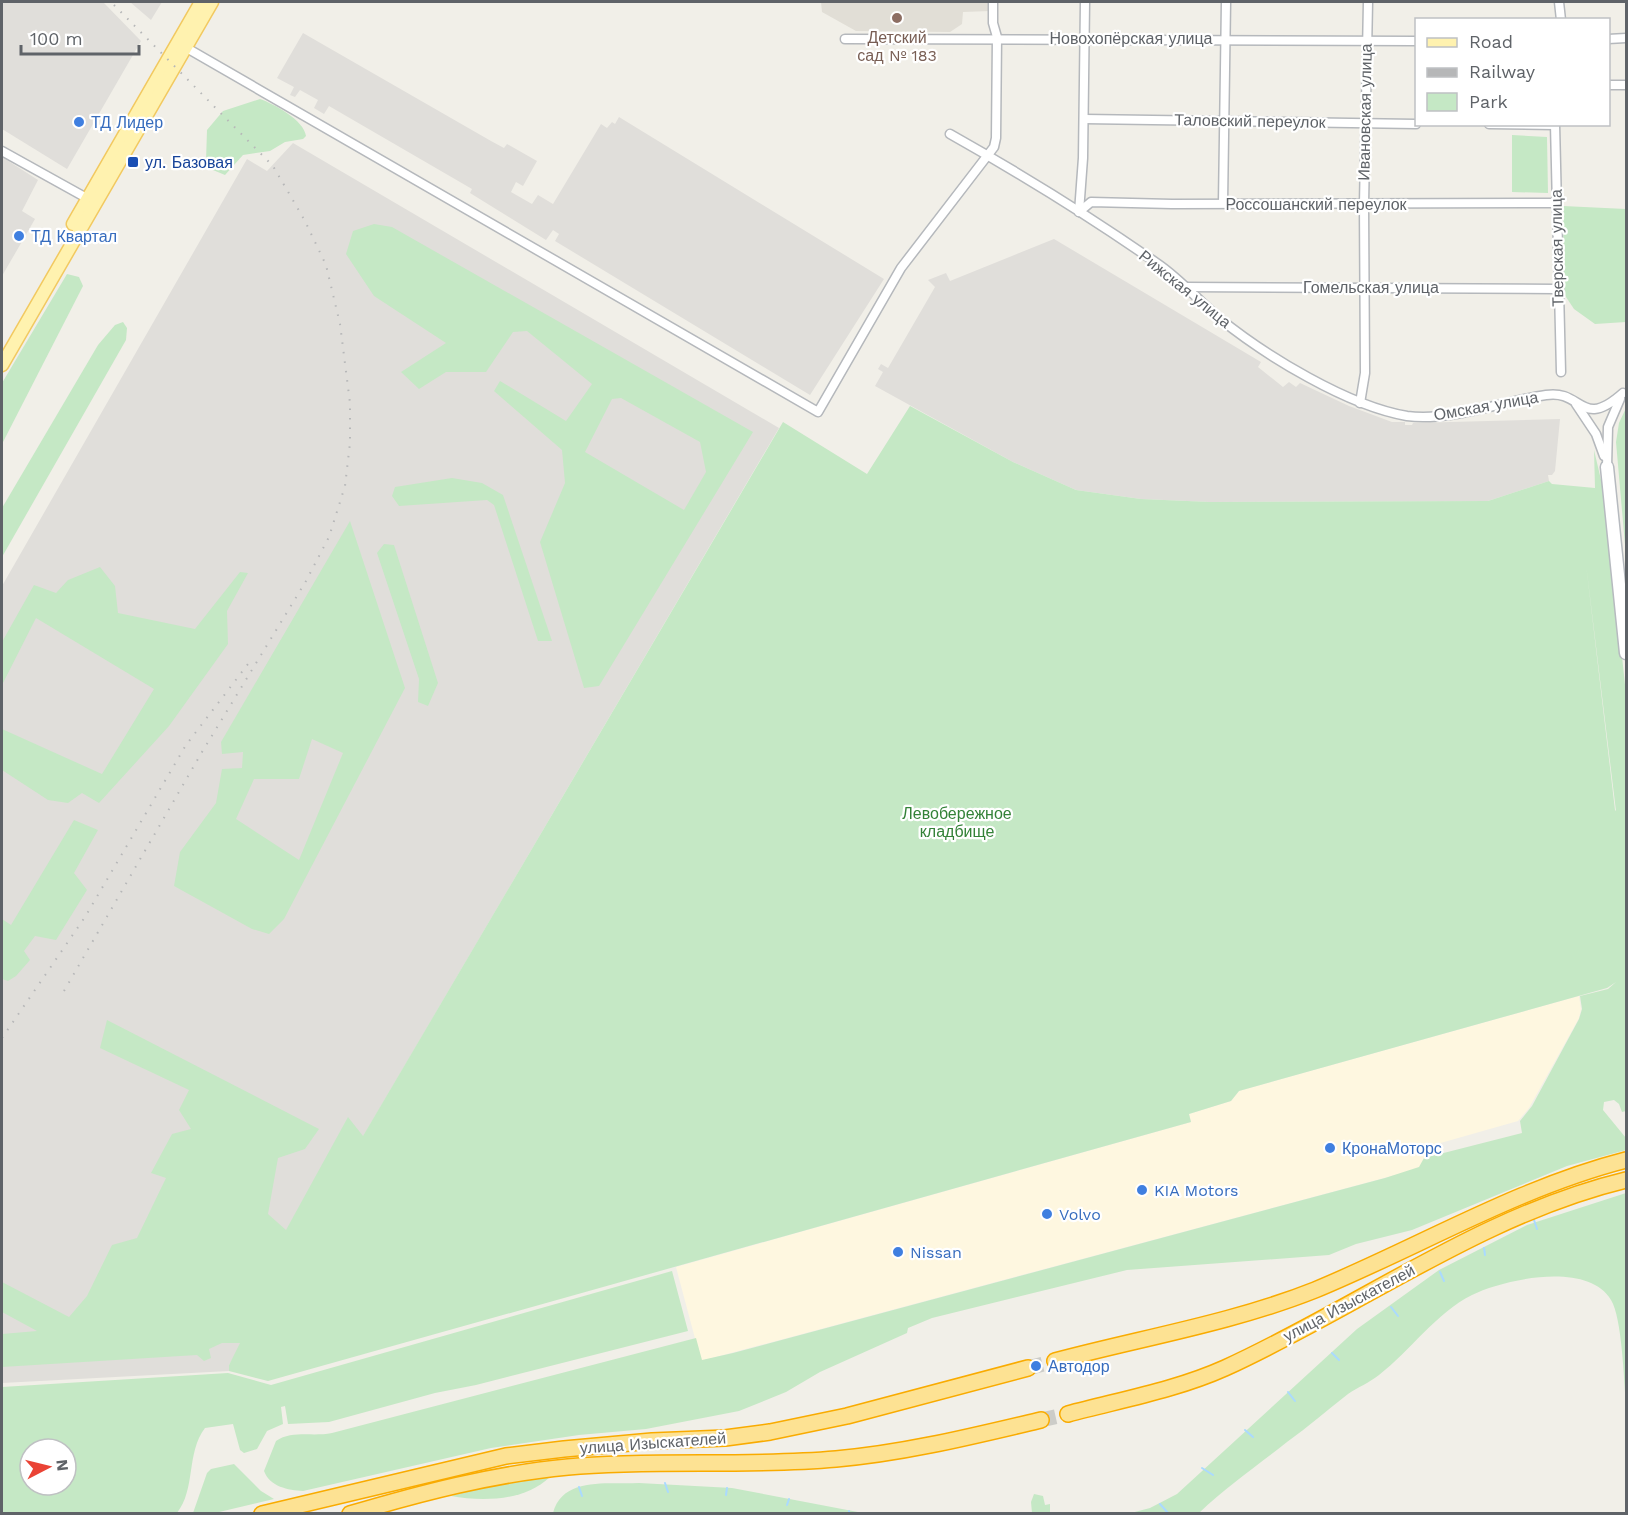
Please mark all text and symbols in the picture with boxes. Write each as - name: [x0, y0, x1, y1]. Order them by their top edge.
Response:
- marker: Детский сад № 183: [890, 11, 904, 25]
- scale bar: [21, 18, 140, 56]
- legend: [1415, 18, 1610, 126]
- text: 100 m: [30, 28, 83, 49]
- place label: Детский сад № 183: [857, 28, 937, 65]
- street label: Новохопёрская улица: [1049, 29, 1213, 48]
- text: Road: [1469, 31, 1513, 52]
- street label: Ивановская улица: [1354, 43, 1376, 181]
- text: Railway: [1469, 61, 1536, 82]
- text: Park: [1469, 91, 1508, 112]
- street label: Таловский переулок: [1174, 110, 1327, 132]
- place label: ТД Лидер: [91, 113, 163, 132]
- marker: ТД Лидер: [72, 115, 86, 129]
- place label: ул. Базовая: [145, 153, 233, 172]
- marker: ул. Базовая: [126, 155, 140, 169]
- street label: Тверская улица: [1546, 189, 1568, 307]
- street label: Россошанский переулок: [1225, 195, 1408, 214]
- place label: ТД Квартал: [31, 227, 117, 246]
- marker: ТД Квартал: [12, 229, 26, 243]
- street label: Рижская улица: [1135, 246, 1235, 332]
- street label: Гомельская улица: [1303, 278, 1439, 297]
- street label: Омская улица: [1432, 387, 1540, 425]
- park label: Левобережное кладбище: [902, 804, 1012, 841]
- place label: КронаМоторс: [1342, 1139, 1442, 1158]
- marker: КронаМоторс: [1323, 1141, 1337, 1155]
- place label: KIA Motors: [1154, 1181, 1239, 1200]
- marker: KIA Motors: [1135, 1183, 1149, 1197]
- place label: Volvo: [1059, 1205, 1101, 1224]
- marker: Volvo: [1040, 1207, 1054, 1221]
- place label: Nissan: [910, 1243, 962, 1262]
- marker: Nissan: [891, 1245, 905, 1259]
- street label: улица Изыскателей: [1280, 1260, 1418, 1346]
- place label: Автодор: [1048, 1357, 1110, 1376]
- marker: Автодор: [1029, 1359, 1043, 1373]
- street label: улица Изыскателей: [579, 1428, 727, 1458]
- north arrow: [18, 1437, 78, 1497]
- text: N: [52, 1458, 73, 1472]

